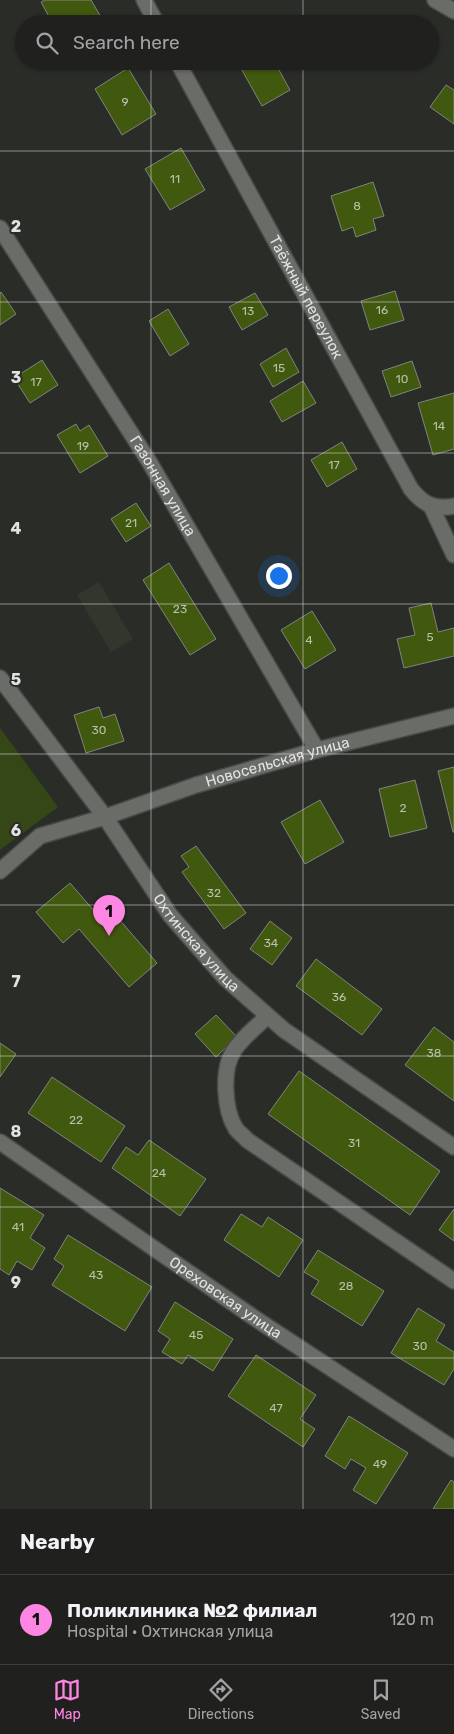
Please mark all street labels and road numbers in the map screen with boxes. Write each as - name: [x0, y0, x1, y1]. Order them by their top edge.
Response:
- street label: Таёжный переулок: [265, 232, 347, 362]
- street label: Газонная улица: [126, 432, 200, 539]
- street label: Новосельская улица: [203, 733, 351, 791]
- street label: Охтинская улица: [149, 890, 243, 996]
- street label: Ореховская улица: [166, 1253, 285, 1342]

